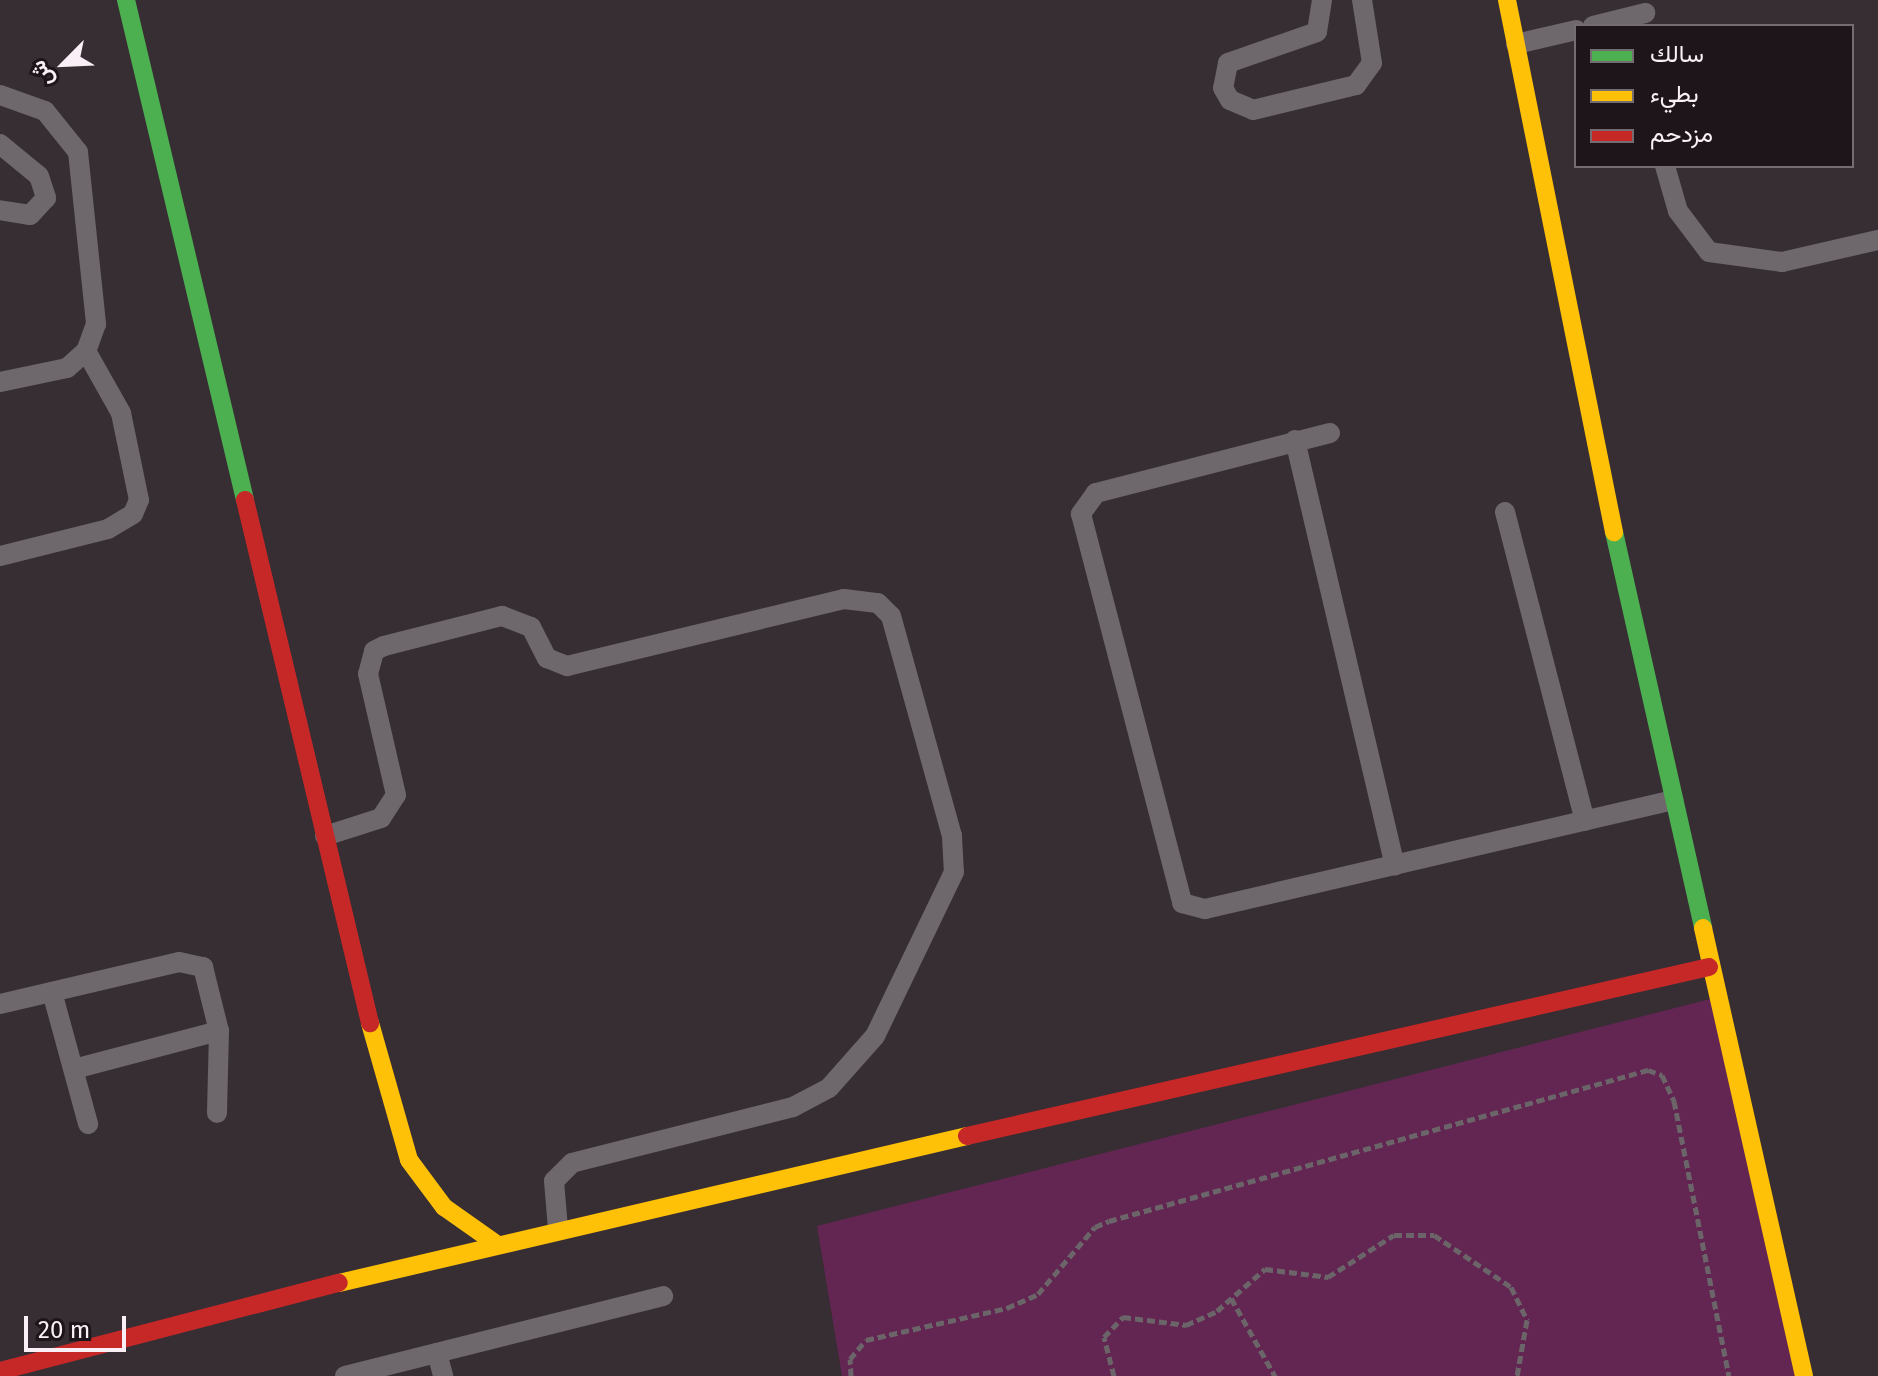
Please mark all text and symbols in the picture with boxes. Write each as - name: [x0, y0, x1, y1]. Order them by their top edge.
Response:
- north arrow: [24, 24, 104, 104]
- legend: [1574, 24, 1854, 168]
- text: سالك: [1650, 40, 1704, 68]
- text: ش: [24, 56, 59, 92]
- text: بطيء: [1650, 80, 1699, 108]
- text: مزدحم: [1650, 120, 1713, 148]
- scale bar: [28, 1300, 130, 1350]
- text: 20 m: [38, 1316, 90, 1344]

